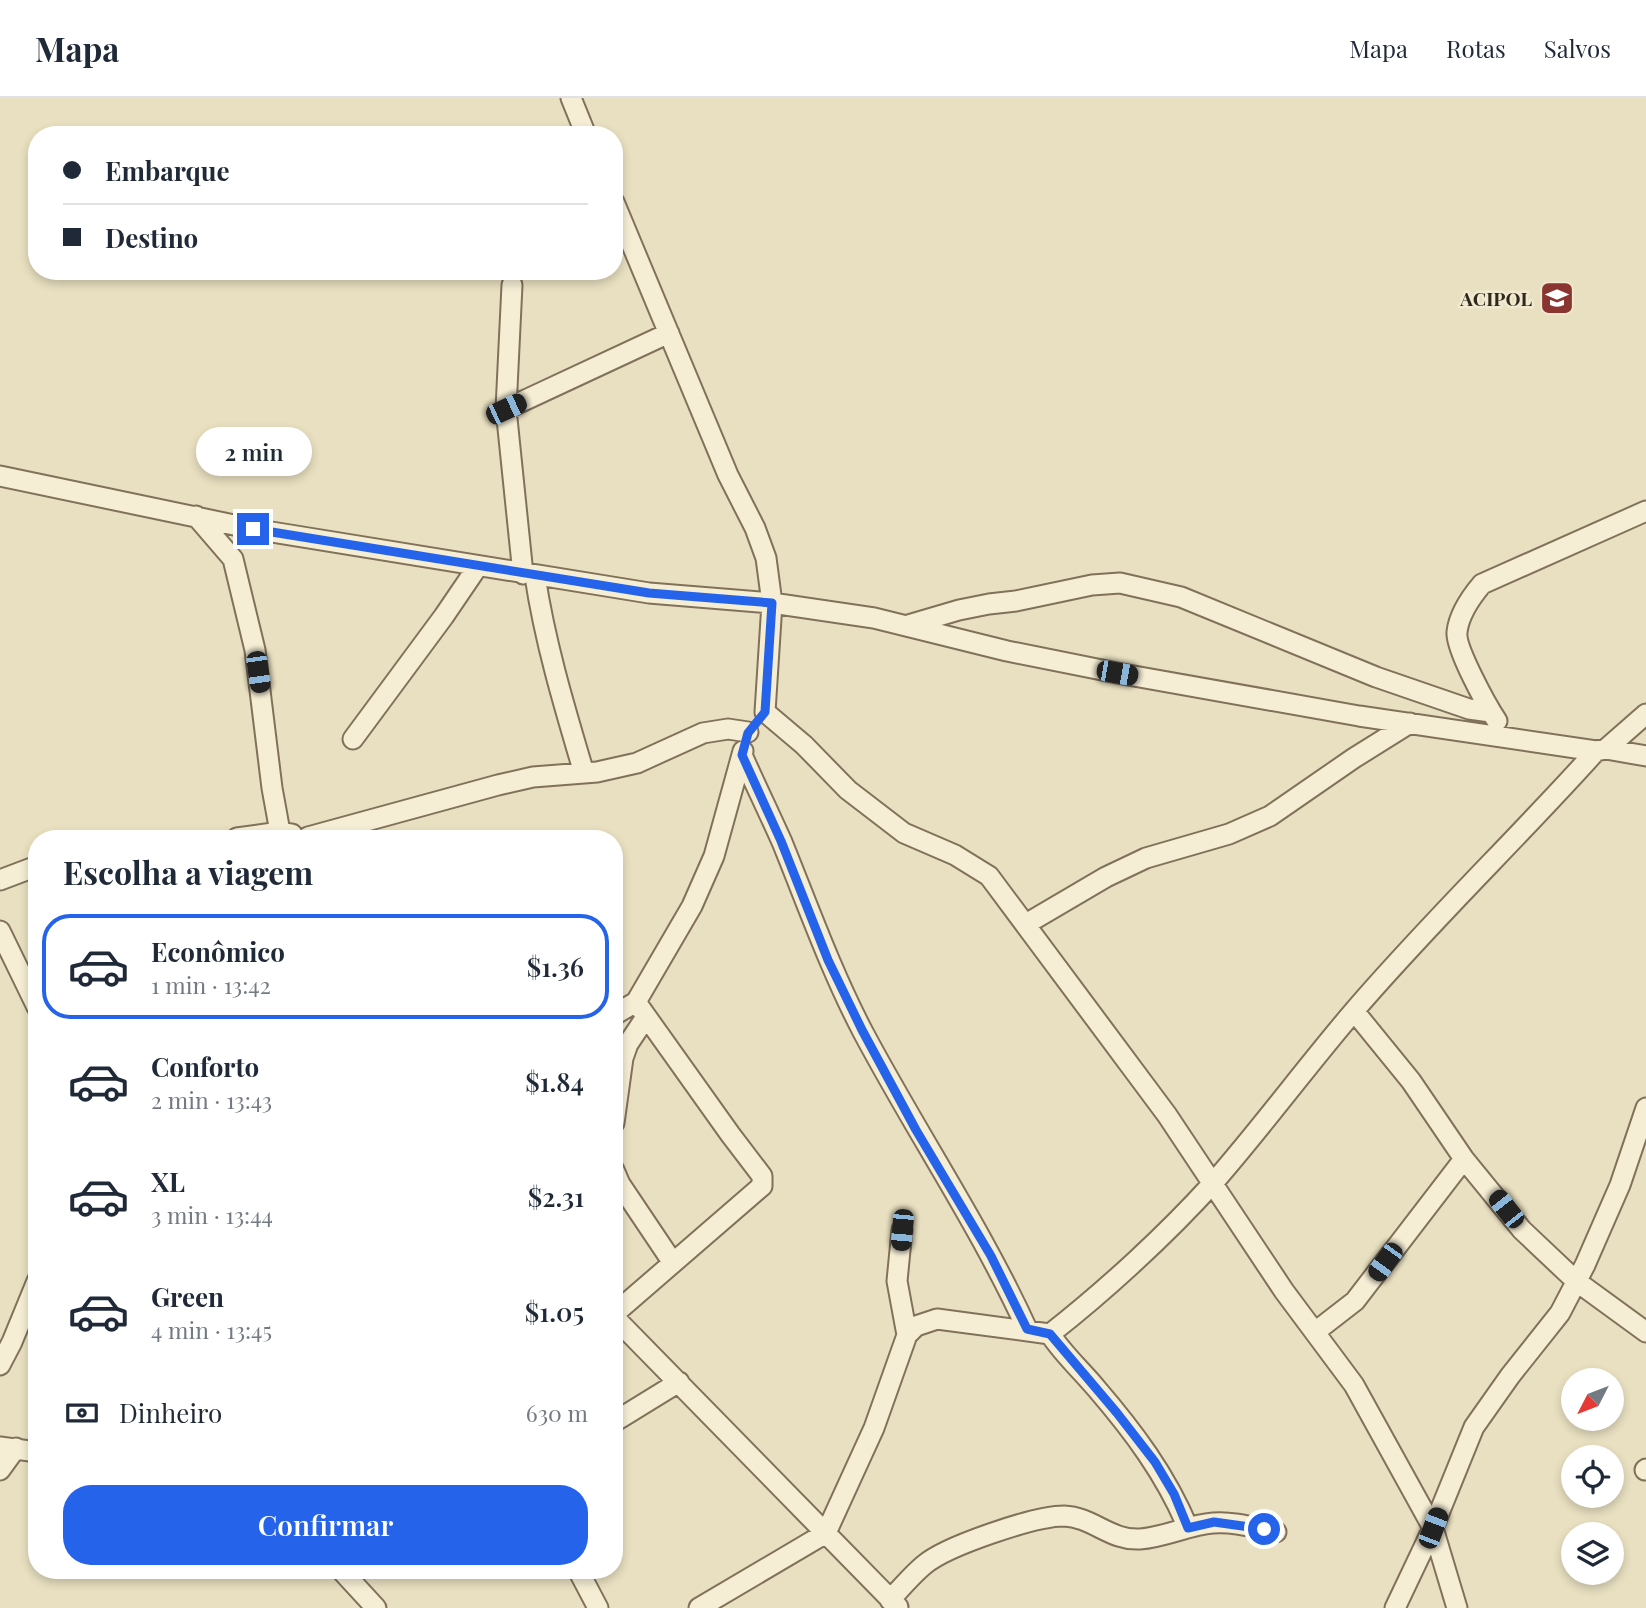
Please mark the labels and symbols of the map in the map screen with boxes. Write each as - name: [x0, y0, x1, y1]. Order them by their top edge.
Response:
- school or university icon: ACIPOL: [1538, 279, 1576, 317]
- place label: ACIPOL: [1459, 285, 1532, 311]
- car: [483, 391, 530, 427]
- callout: 2 min: [195, 428, 311, 476]
- route end: [237, 513, 269, 545]
- car: [245, 650, 272, 694]
- car: [1095, 659, 1140, 687]
- car: [1485, 1186, 1528, 1232]
- car: [890, 1208, 915, 1252]
- car: [1365, 1239, 1406, 1285]
- north arrow: [1561, 1368, 1624, 1432]
- car: [1416, 1505, 1451, 1551]
- route start: [1248, 1513, 1280, 1545]

